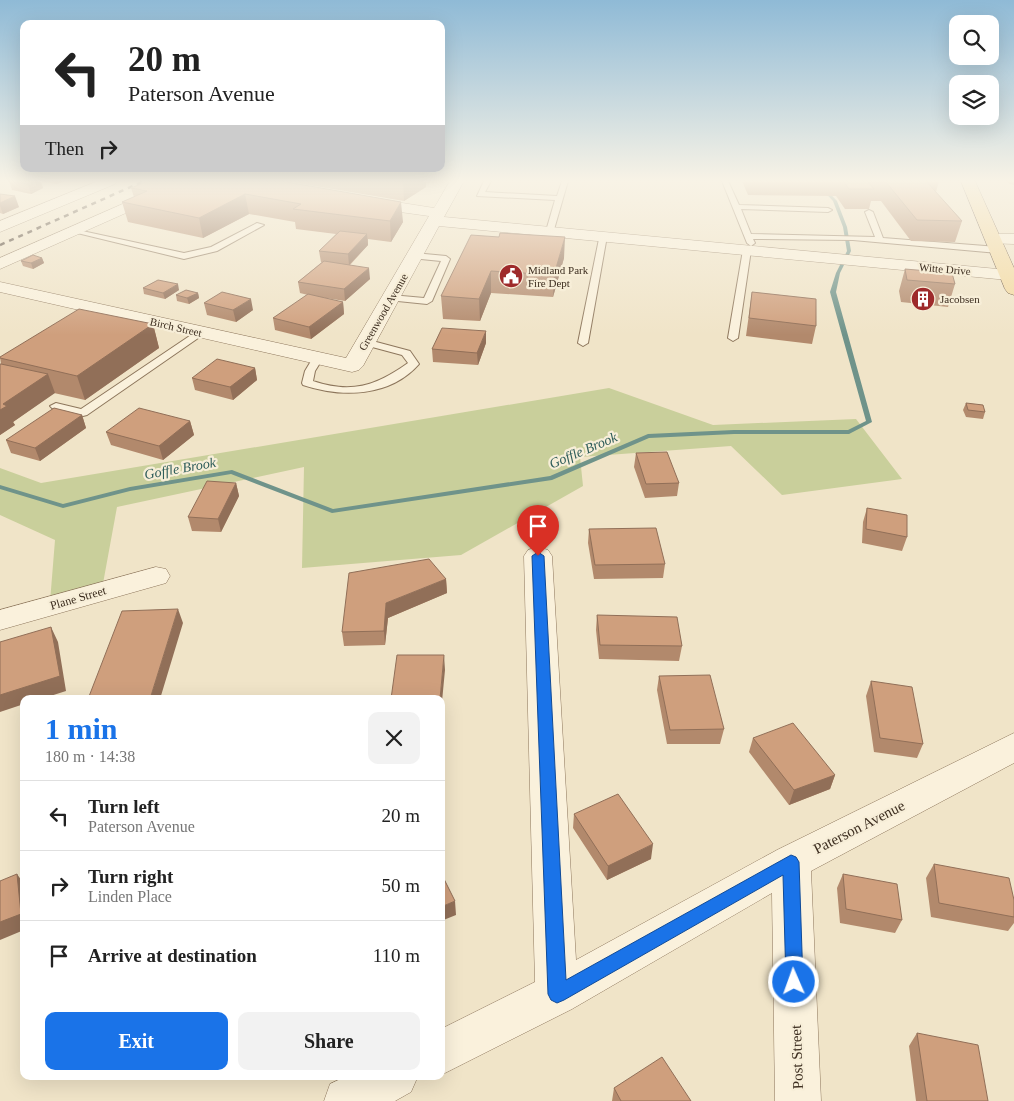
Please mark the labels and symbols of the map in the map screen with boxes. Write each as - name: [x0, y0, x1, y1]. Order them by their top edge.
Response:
- street label: Witte Drive: [919, 261, 971, 277]
- public building icon: Midland Park Fire Dept: [498, 263, 524, 289]
- place label: Midland Park Fire Dept: [528, 264, 589, 289]
- street label: Greenwood Avenue: [356, 271, 410, 353]
- building icon: Jacobsen: [910, 286, 936, 312]
- place label: Jacobsen: [940, 293, 980, 305]
- street label: Birch Street: [149, 315, 203, 339]
- water label: Goffle Brook: [547, 429, 620, 471]
- water label: Goffle Brook: [143, 455, 218, 482]
- pin: [517, 505, 559, 556]
- street label: Plane Street: [48, 583, 108, 613]
- street label: Paterson Avenue: [811, 797, 908, 857]
- position arrow: [767, 955, 819, 1007]
- street label: Post Street: [788, 1024, 806, 1090]

